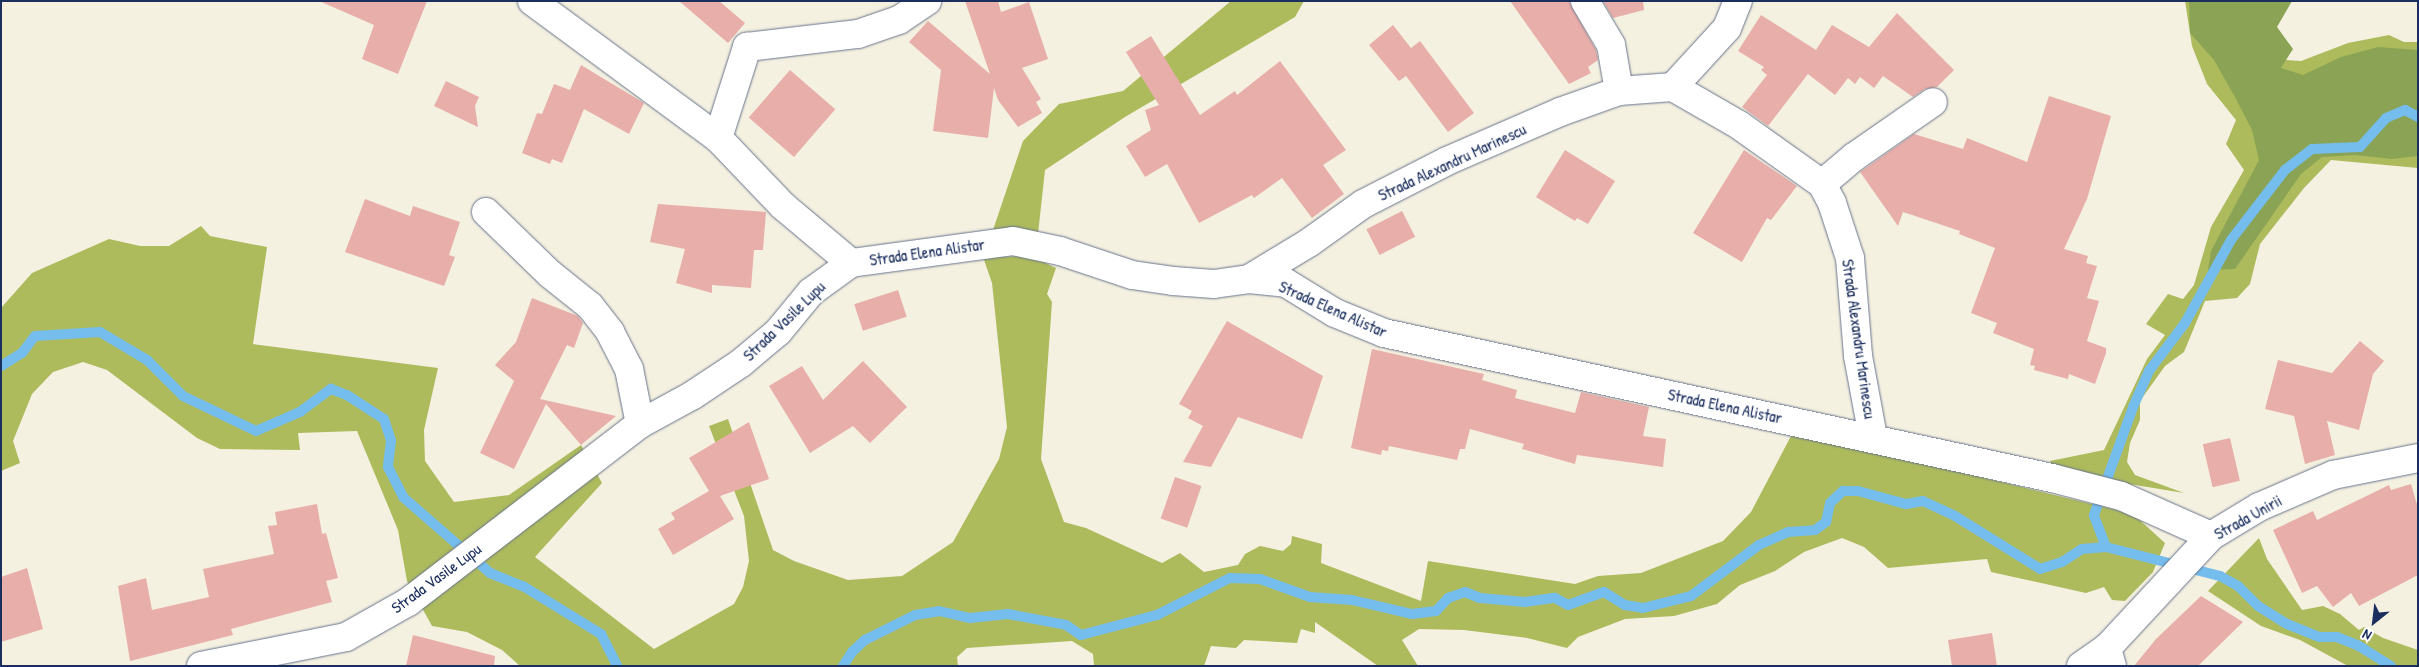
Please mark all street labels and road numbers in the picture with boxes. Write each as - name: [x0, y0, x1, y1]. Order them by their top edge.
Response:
- street label: Strada Alexandru Marinescu: [1375, 119, 1529, 205]
- street label: Strada Elena Alistar: [868, 234, 986, 270]
- street label: Strada Alexandru Marinescu: [1838, 258, 1880, 420]
- street label: Strada Vasile Lupu: [739, 277, 829, 365]
- street label: Strada Elena Alistar: [1276, 277, 1390, 341]
- street label: Strada Elena Alistar: [1666, 385, 1784, 427]
- street label: Strada Unirii: [2211, 491, 2285, 543]
- street label: Strada Vasile Lupu: [387, 539, 485, 617]

